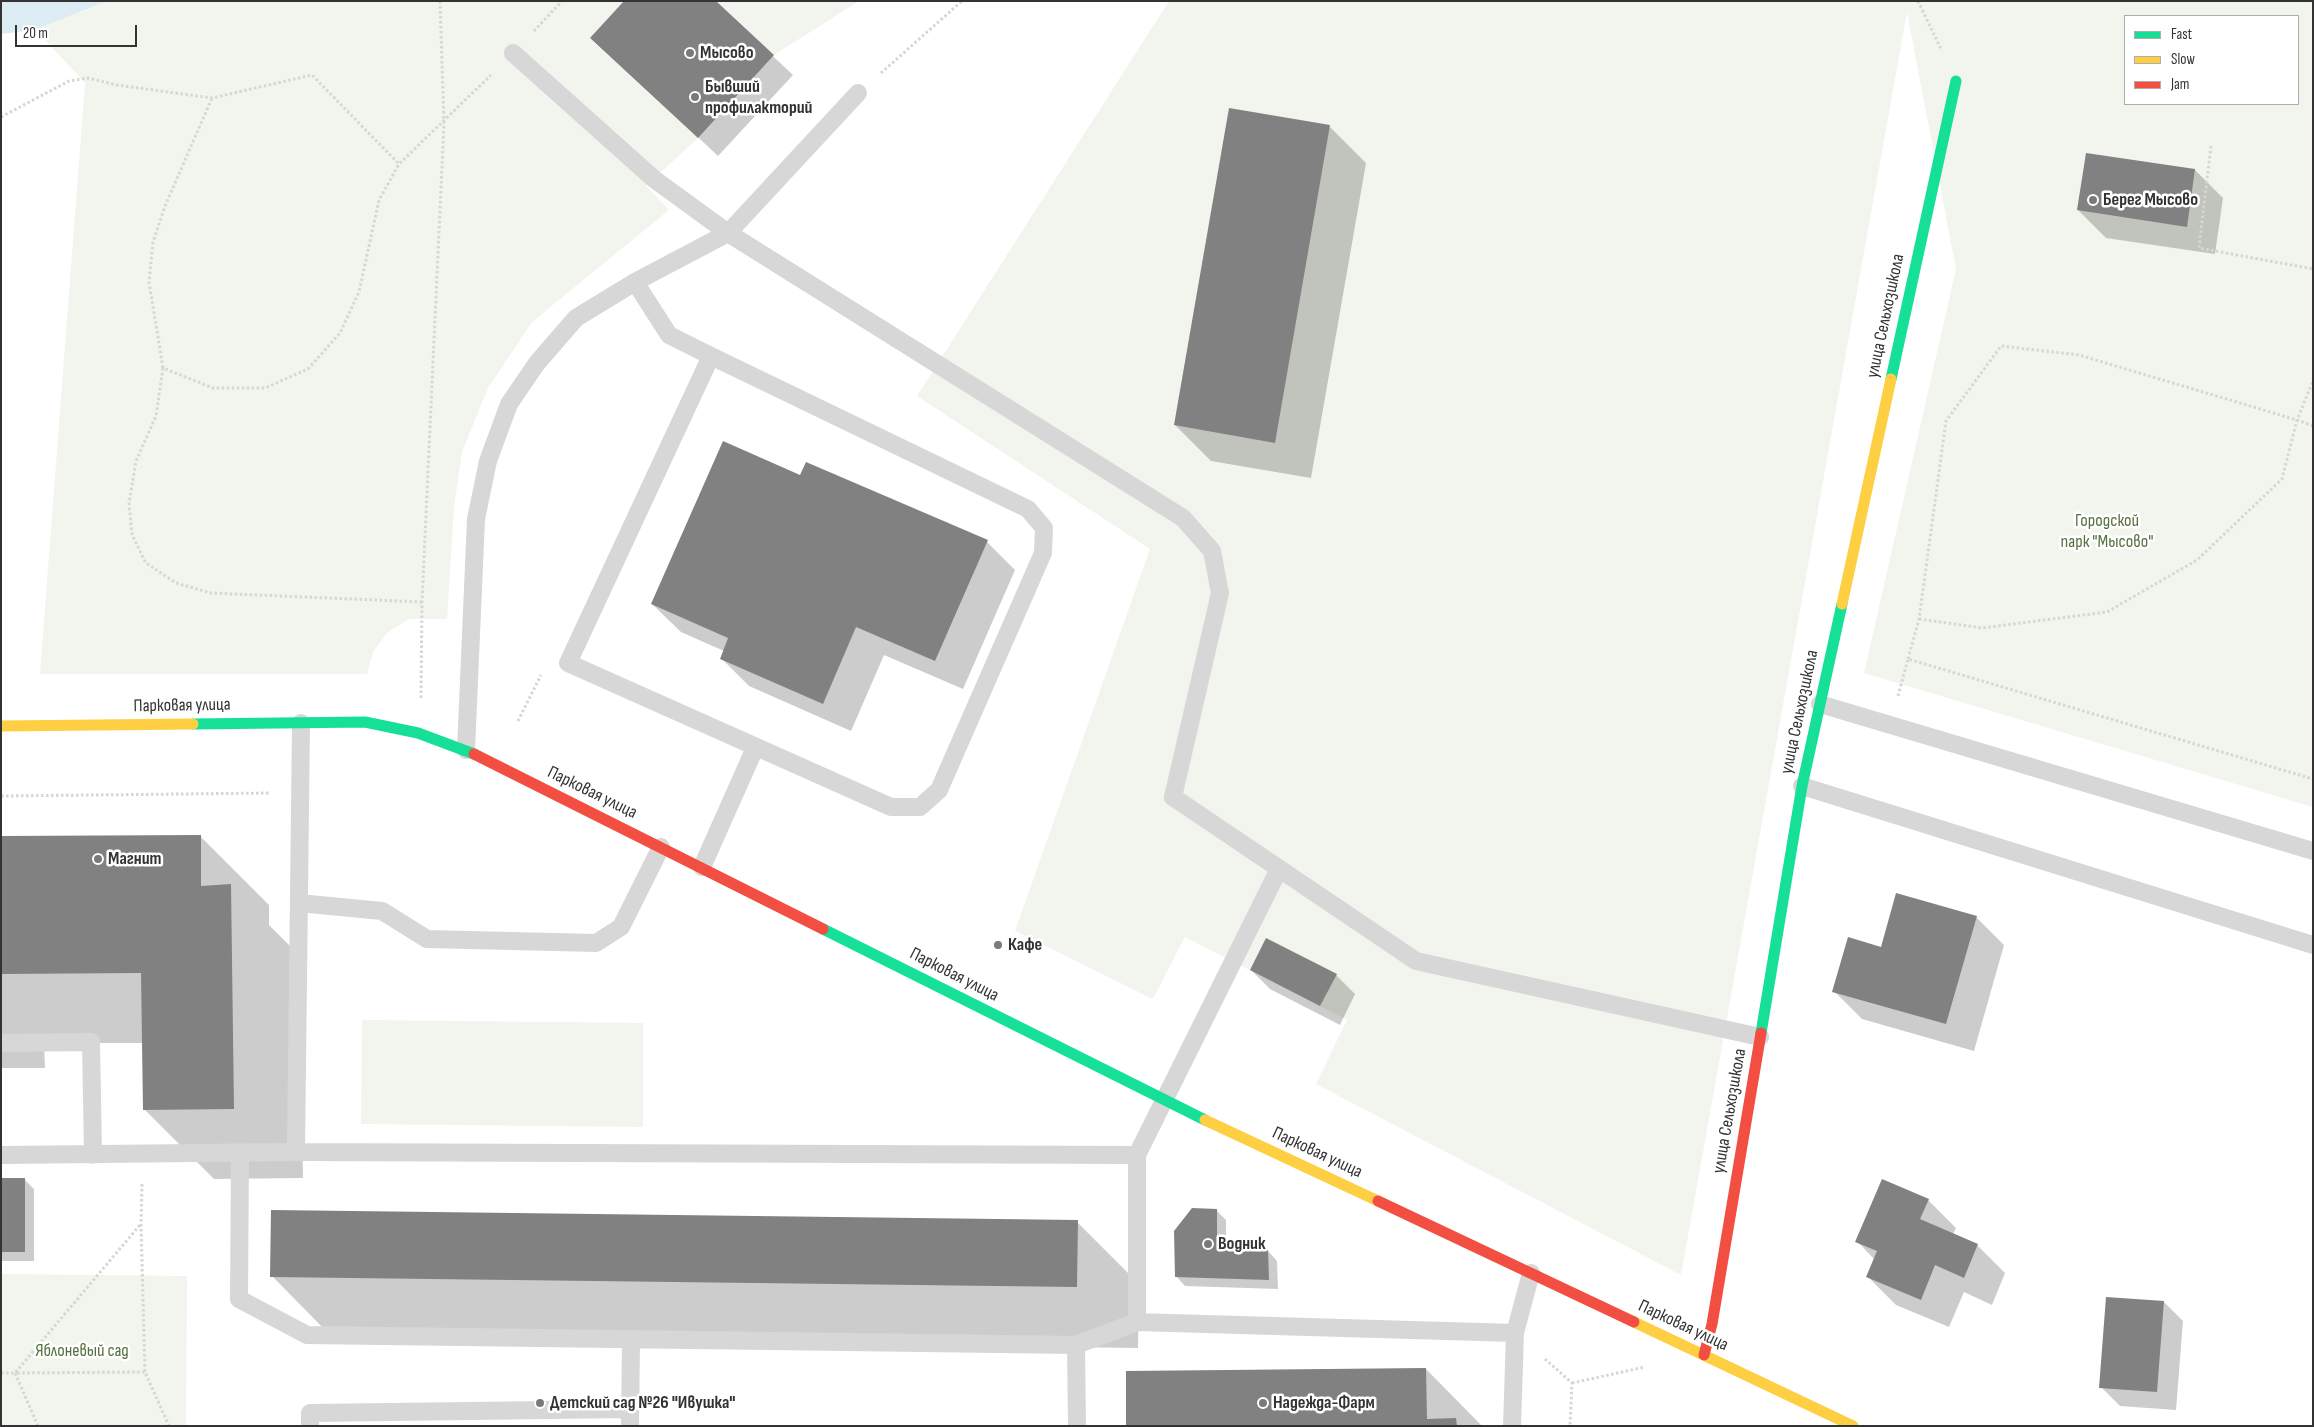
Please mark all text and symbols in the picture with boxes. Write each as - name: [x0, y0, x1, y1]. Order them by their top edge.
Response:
- scale bar: [18, 15, 140, 47]
- legend: [2124, 15, 2299, 105]
- text: 20 m: [23, 24, 48, 43]
- text: Fast: [2171, 25, 2192, 44]
- place label: Мысово: [700, 42, 754, 64]
- marker: Мысово: [684, 47, 696, 59]
- text: Slow: [2171, 50, 2195, 69]
- text: Jam: [2171, 75, 2189, 94]
- place label: Бывший профилакторий: [705, 76, 812, 118]
- marker: Бывший профилакторий: [689, 91, 701, 103]
- place label: Берег Мысово: [2103, 189, 2198, 211]
- marker: Берег Мысово: [2087, 194, 2099, 206]
- street label: улица Сельхозшкола: [1862, 252, 1910, 380]
- park label: Городской парк "Мысово": [2061, 510, 2153, 552]
- street label: улица Сельхозшкола: [1776, 648, 1824, 776]
- street label: Парковая улица: [133, 694, 231, 718]
- street label: Парковая улица: [544, 762, 640, 824]
- place label: Магнит: [108, 848, 161, 870]
- marker: Магнит: [92, 853, 104, 865]
- place label: Кафе: [1008, 934, 1042, 956]
- marker: Кафе: [992, 939, 1004, 951]
- street label: Парковая улица: [906, 943, 1002, 1007]
- street label: улица Сельхозшкола: [1708, 1047, 1752, 1175]
- street label: Парковая улица: [1268, 1123, 1366, 1183]
- place label: Водник: [1218, 1233, 1265, 1255]
- marker: Водник: [1202, 1238, 1214, 1250]
- street label: Парковая улица: [1634, 1296, 1732, 1356]
- park label: Яблоневый сад: [35, 1340, 129, 1362]
- place label: Детский сад №26 "Ивушка": [550, 1392, 736, 1414]
- place label: Надежда-Фарм: [1273, 1392, 1375, 1414]
- marker: Детский сад №26 "Ивушка": [534, 1397, 546, 1409]
- marker: Надежда-Фарм: [1257, 1397, 1269, 1409]

